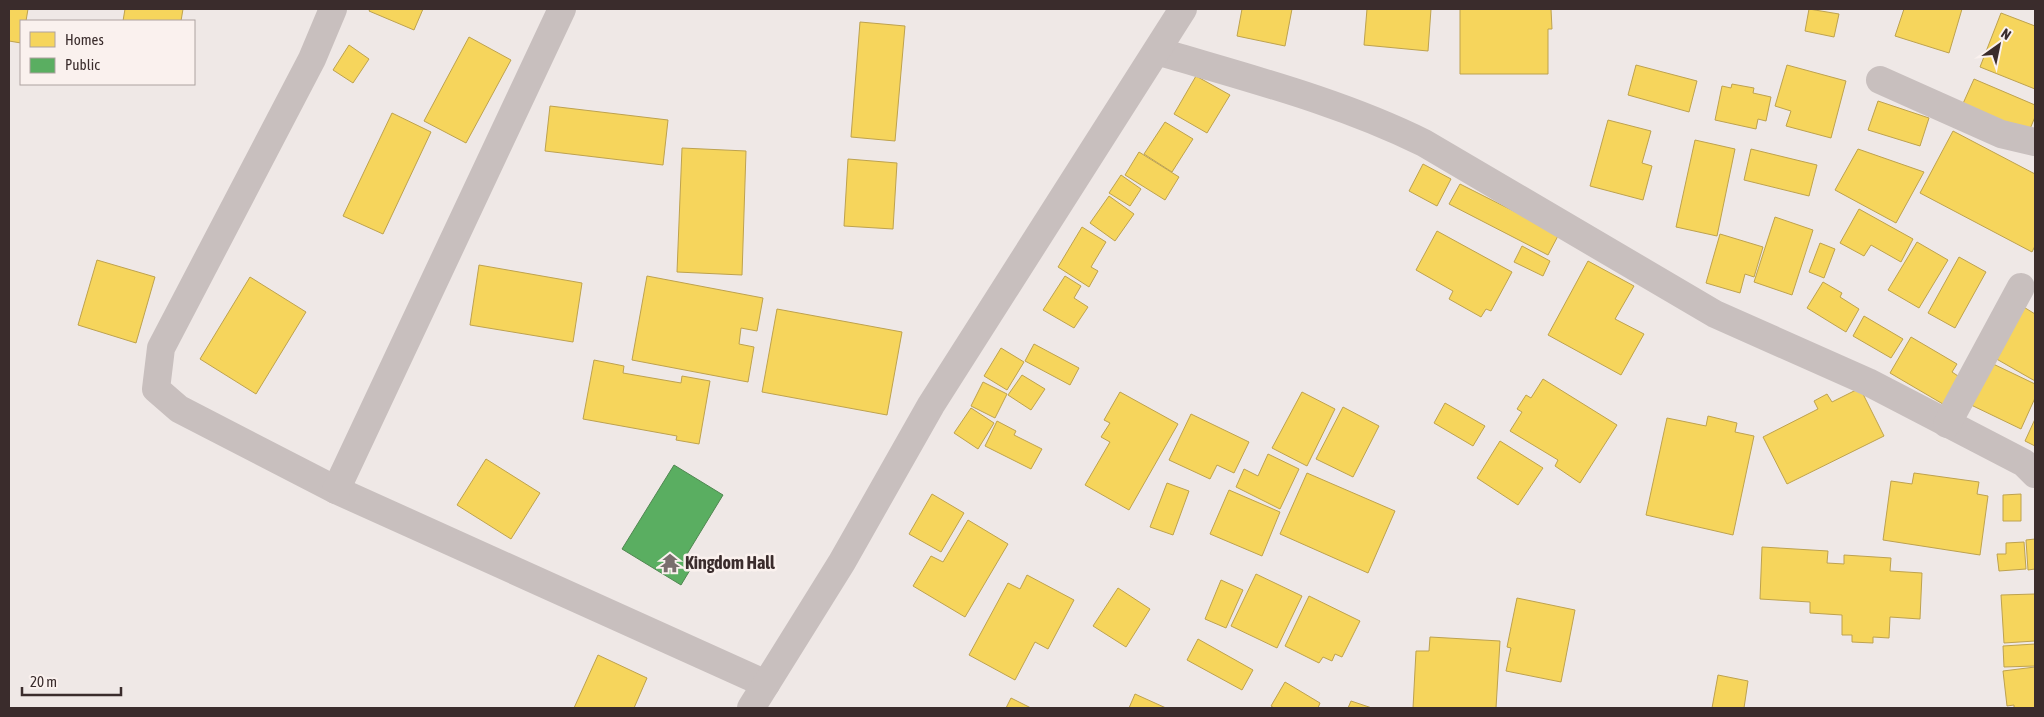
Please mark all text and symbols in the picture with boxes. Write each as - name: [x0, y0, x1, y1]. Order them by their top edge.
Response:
- legend: [20, 20, 195, 85]
- north arrow: [1974, 20, 2024, 70]
- text: N: [1998, 25, 2014, 43]
- text: Homes: [65, 31, 104, 48]
- text: Public: [65, 56, 100, 73]
- temple icon: Kingdom Hall: [659, 552, 681, 574]
- place label: Kingdom Hall: [685, 552, 775, 573]
- scale bar: [22, 664, 121, 696]
- text: 20 m: [30, 673, 57, 690]

